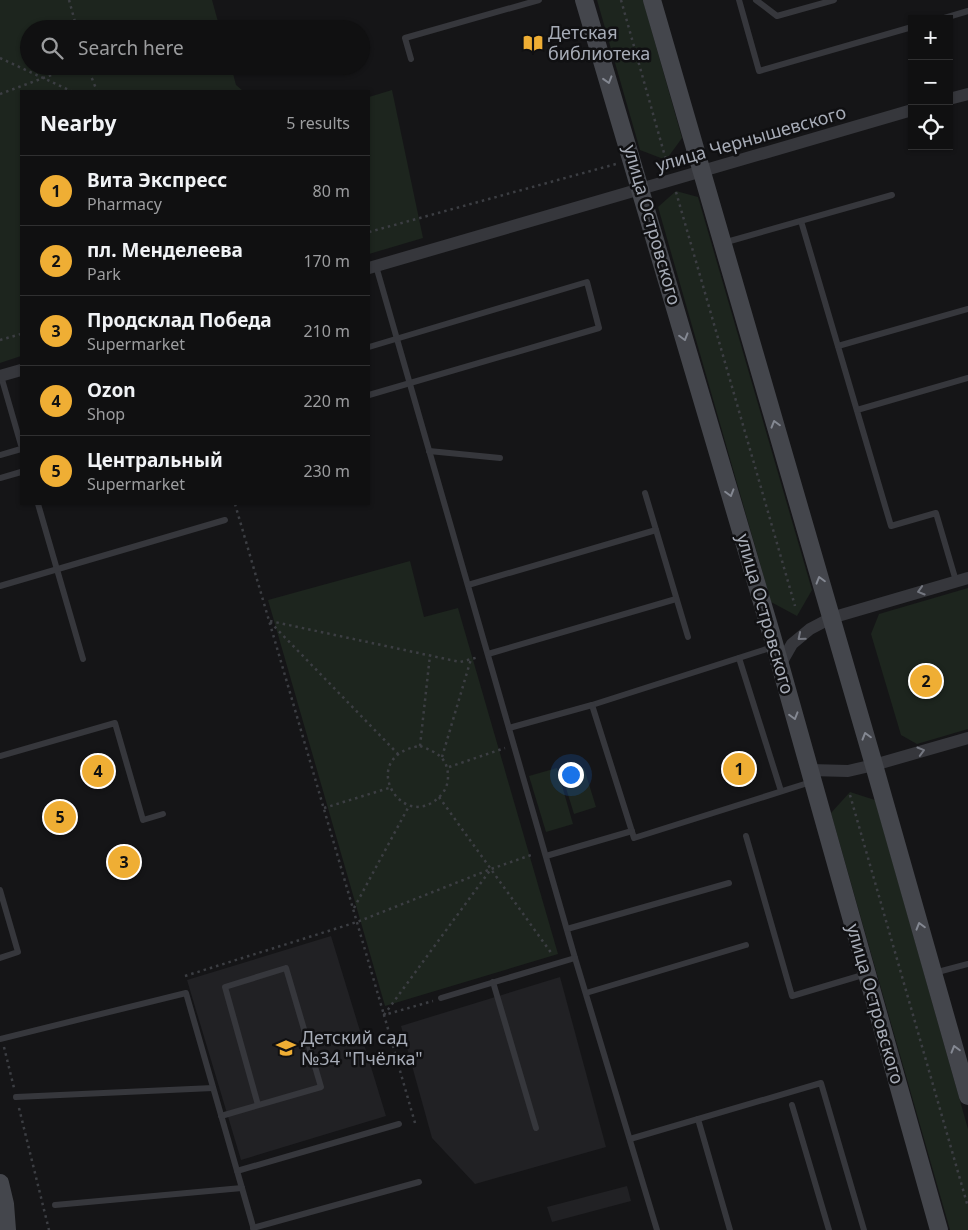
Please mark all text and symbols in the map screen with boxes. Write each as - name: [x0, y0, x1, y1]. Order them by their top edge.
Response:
- map controls: [908, 15, 953, 150]
- button: +: [908, 15, 953, 60]
- search box: [20, 20, 370, 75]
- place label: Детская библиотека: [548, 20, 650, 65]
- library icon: Детская библиотека: [522, 32, 544, 54]
- icon: search: [38, 34, 66, 62]
- text: Search here: [78, 35, 184, 61]
- button: −: [908, 60, 953, 105]
- one-way arrow: [603, 76, 613, 84]
- street label: улица Чернышевского: [653, 99, 849, 177]
- button: locate: [908, 105, 953, 150]
- text: Nearby: [40, 109, 116, 137]
- text: 5 results: [286, 112, 350, 134]
- street label: улица Островского: [619, 142, 687, 308]
- text: Вита Экспресс: [87, 167, 227, 193]
- text: 1: [51, 180, 61, 202]
- text: 80 m: [313, 180, 350, 202]
- text: Pharmacy: [87, 193, 162, 215]
- text: пл. Менделеева: [87, 237, 243, 263]
- text: 2: [51, 250, 61, 272]
- text: 170 m: [303, 250, 350, 272]
- text: Park: [87, 263, 121, 285]
- text: Продсклад Победа: [87, 307, 272, 333]
- text: 3: [51, 320, 61, 342]
- text: 210 m: [303, 320, 350, 342]
- one-way arrow: [679, 332, 689, 340]
- text: Supermarket: [87, 333, 185, 355]
- text: Ozon: [87, 377, 136, 403]
- text: 4: [51, 390, 61, 412]
- text: 220 m: [303, 390, 350, 412]
- text: Shop: [87, 403, 125, 425]
- one-way arrow: [770, 421, 780, 429]
- text: Центральный: [87, 447, 223, 473]
- text: 5: [51, 460, 61, 482]
- text: 230 m: [303, 460, 350, 482]
- text: Supermarket: [87, 473, 185, 495]
- one-way arrow: [724, 488, 734, 496]
- street label: улица Островского: [732, 531, 800, 697]
- one-way arrow: [815, 576, 826, 585]
- one-way arrow: [918, 586, 926, 596]
- one-way arrow: [797, 631, 806, 640]
- pin: 2: [910, 662, 942, 700]
- one-way arrow: [789, 711, 799, 720]
- one-way arrow: [861, 733, 871, 741]
- one-way arrow: [917, 747, 925, 757]
- pin: 1: [723, 750, 755, 788]
- pin: 4: [82, 752, 114, 790]
- your location: [558, 762, 584, 788]
- pin: 5: [44, 798, 76, 836]
- pin: 3: [108, 843, 140, 881]
- street label: улица Островского: [842, 921, 910, 1087]
- one-way arrow: [915, 923, 925, 931]
- place label: Детский сад №34 "Пчёлка": [301, 1025, 423, 1070]
- school or university icon: Детский сад №34 "Пчёлка": [275, 1037, 297, 1059]
- one-way arrow: [950, 1046, 960, 1054]

